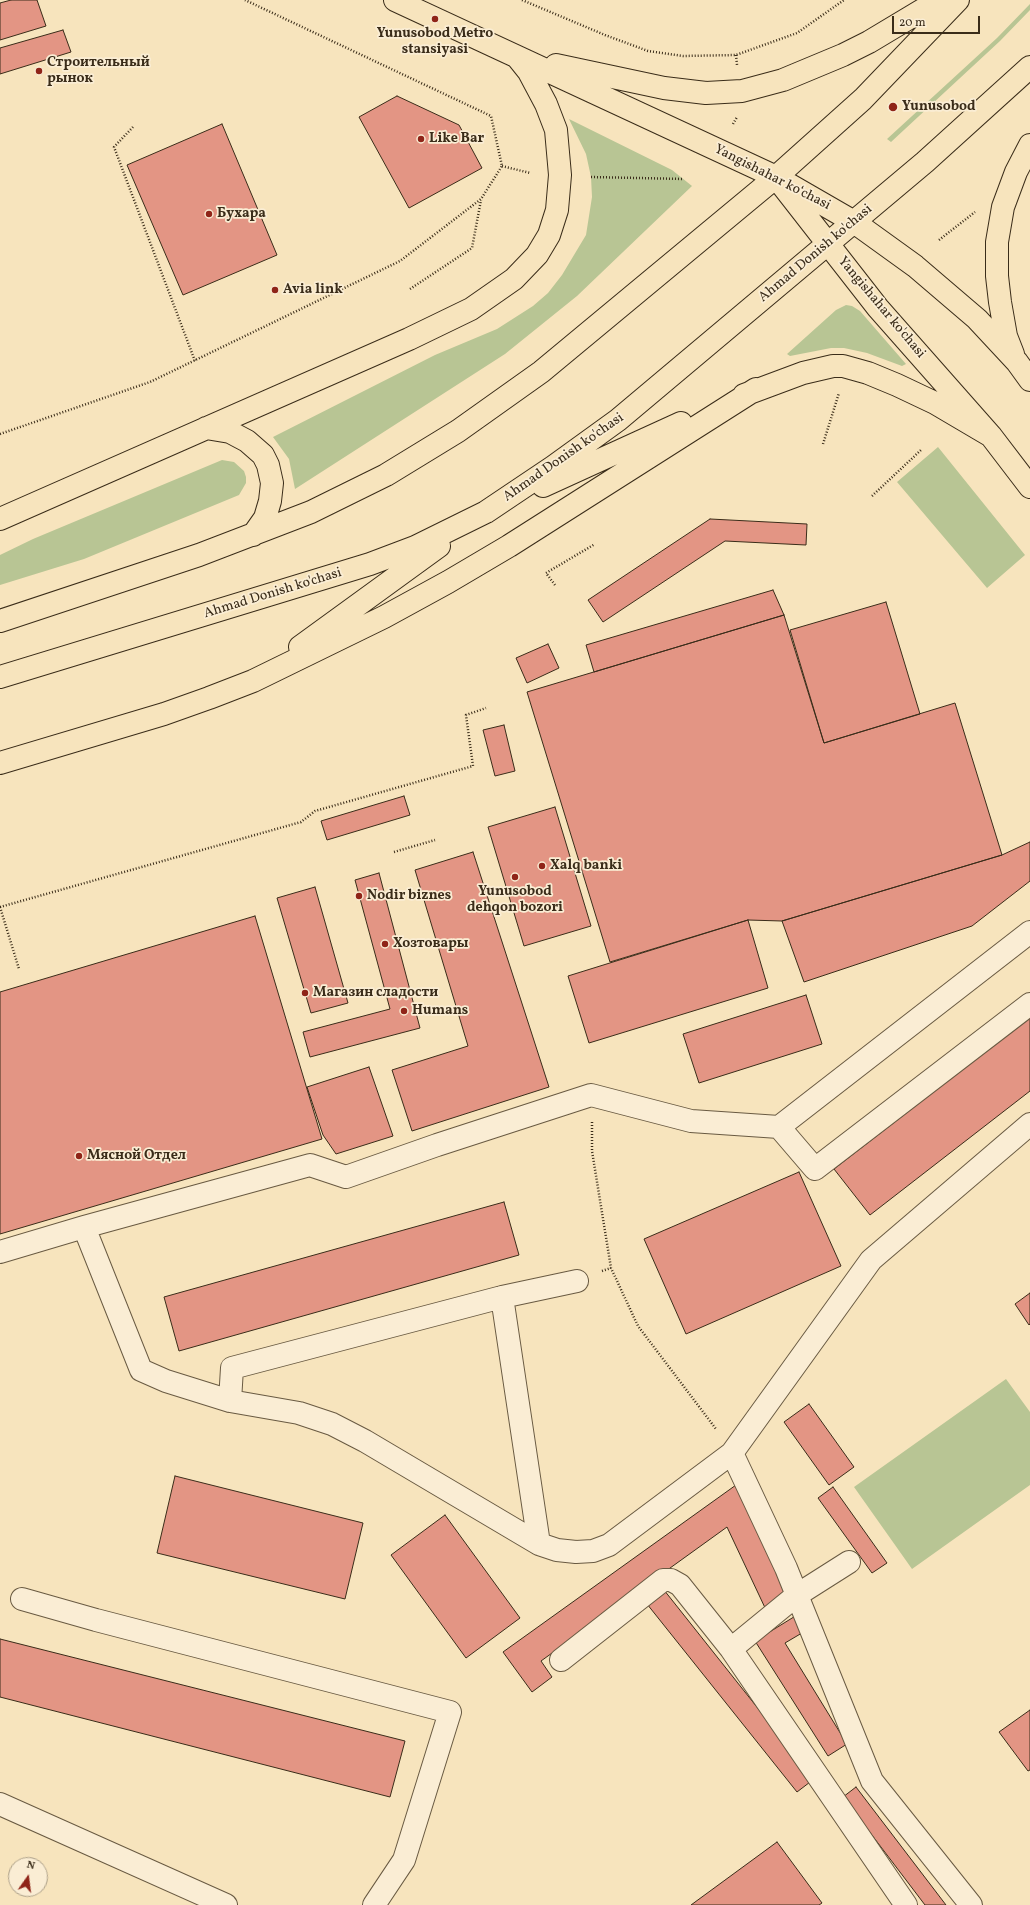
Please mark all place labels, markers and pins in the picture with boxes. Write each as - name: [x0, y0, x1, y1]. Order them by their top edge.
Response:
- marker: Yunusobod Metro stansiyasi: [430, 14, 440, 24]
- place label: Yunusobod Metro stansiyasi: [377, 26, 493, 58]
- place label: Строительный рынок: [47, 55, 150, 88]
- marker: Строительный рынок: [34, 66, 44, 76]
- place label: Yunusobod: [902, 99, 976, 115]
- marker: Yunusobod: [887, 101, 899, 113]
- place label: Like Bar: [429, 131, 484, 147]
- marker: Like Bar: [416, 134, 426, 144]
- place label: Бухара: [217, 206, 266, 222]
- marker: Бухара: [204, 209, 214, 219]
- place label: Avia link: [283, 282, 343, 298]
- marker: Avia link: [270, 285, 280, 295]
- place label: Xalq banki: [550, 858, 622, 874]
- marker: Xalq banki: [537, 861, 547, 871]
- marker: Yunusobod dehqon bozori: [510, 872, 520, 882]
- place label: Yunusobod dehqon bozori: [467, 884, 563, 916]
- place label: Nodir biznes: [367, 888, 451, 904]
- marker: Nodir biznes: [354, 891, 364, 901]
- place label: Хозтовары: [393, 936, 468, 952]
- marker: Хозтовары: [380, 939, 390, 949]
- place label: Магазин сладости: [313, 985, 438, 1001]
- marker: Магазин сладости: [300, 988, 310, 998]
- place label: Humans: [412, 1003, 468, 1019]
- marker: Humans: [399, 1006, 409, 1016]
- place label: Мясной Отдел: [87, 1148, 186, 1164]
- marker: Мясной Отдел: [74, 1151, 84, 1161]

